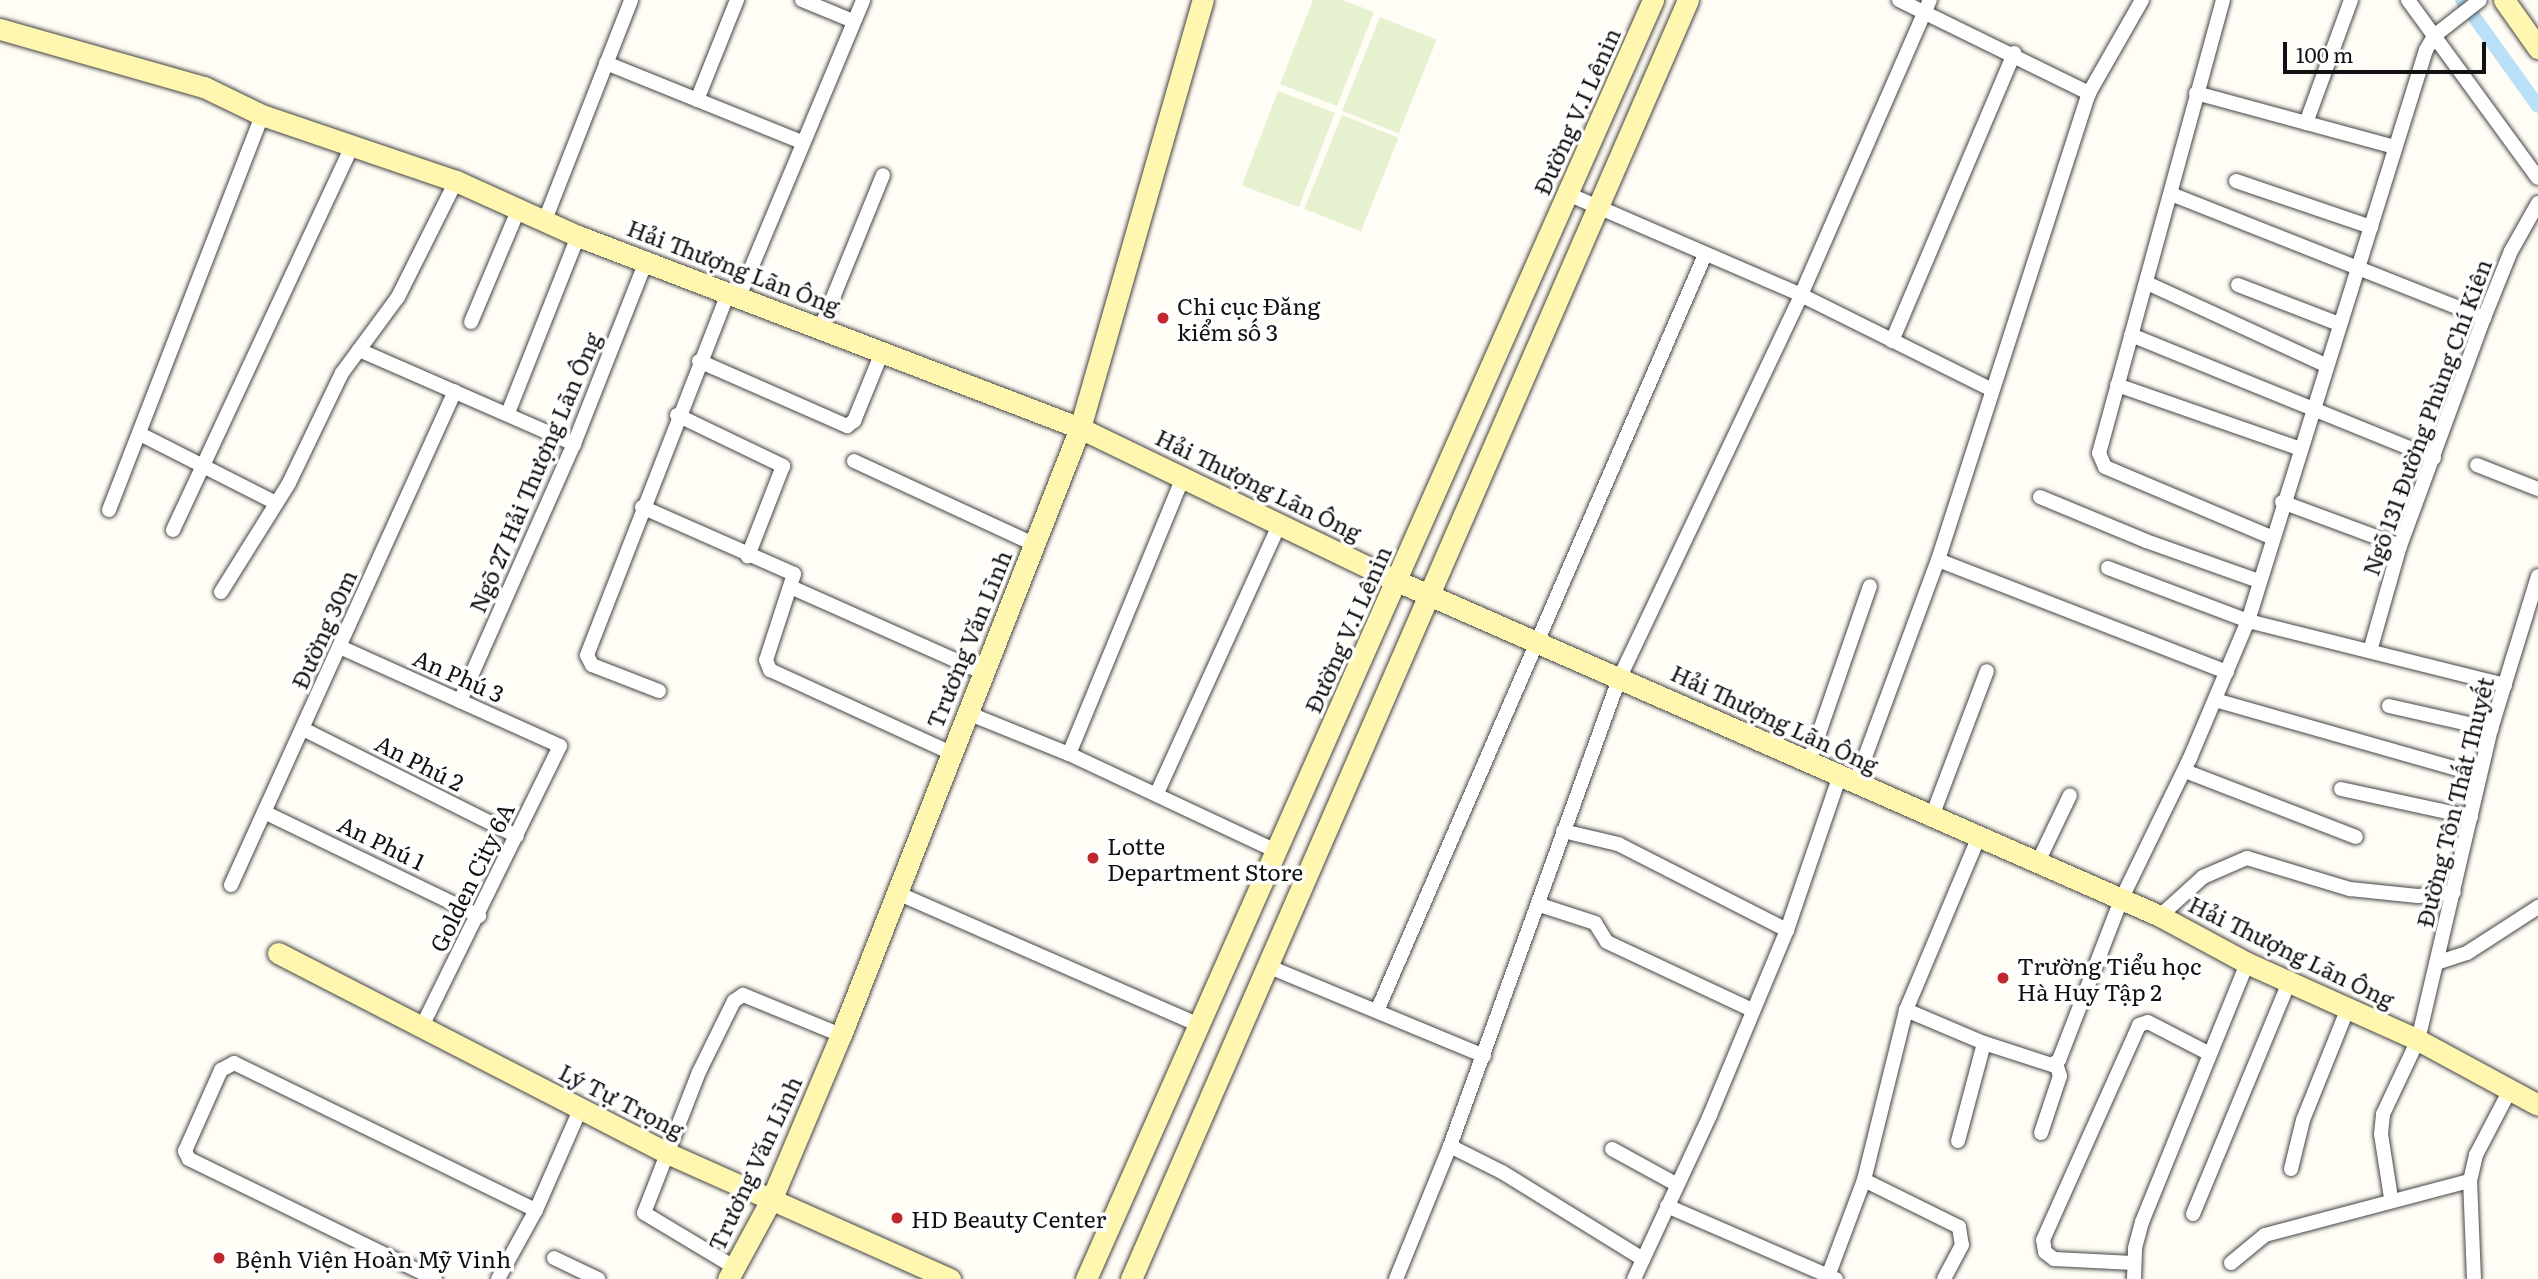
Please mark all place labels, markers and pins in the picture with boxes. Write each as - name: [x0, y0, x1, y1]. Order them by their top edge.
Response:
- place label: Chi cục Đăng kiểm số 3: [1177, 291, 1320, 345]
- marker: Chi cục Đăng kiểm số 3: [1155, 310, 1171, 326]
- place label: Lotte Department Store: [1107, 831, 1303, 885]
- marker: Lotte Department Store: [1085, 850, 1101, 866]
- place label: Trường Tiểu học Hà Huy Tập 2: [2017, 951, 2201, 1005]
- marker: Trường Tiểu học Hà Huy Tập 2: [1995, 970, 2011, 986]
- place label: HD Beauty Center: [911, 1204, 1106, 1232]
- marker: HD Beauty Center: [889, 1210, 905, 1226]
- place label: Bệnh Viện Hoàn Mỹ Vinh: [235, 1244, 511, 1272]
- marker: Bệnh Viện Hoàn Mỹ Vinh: [209, 1248, 229, 1268]

